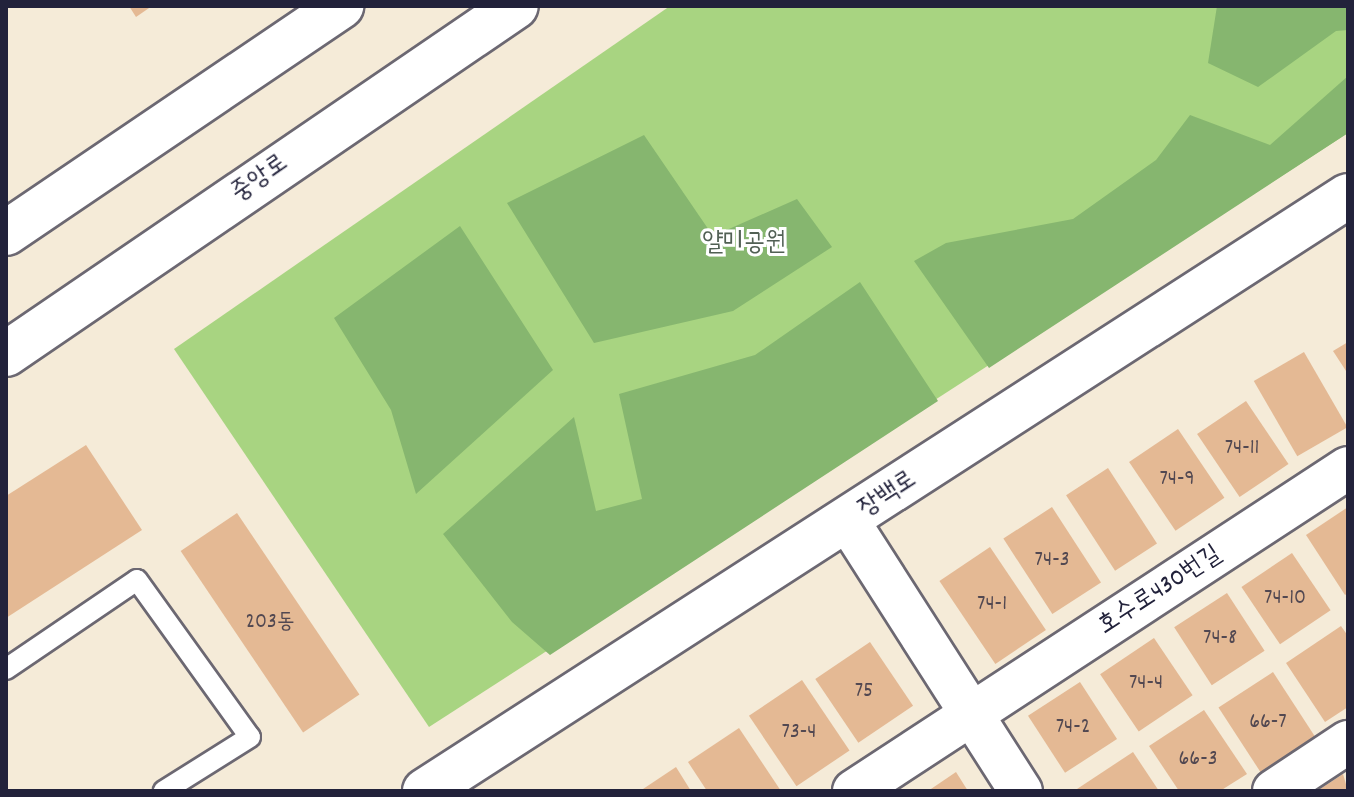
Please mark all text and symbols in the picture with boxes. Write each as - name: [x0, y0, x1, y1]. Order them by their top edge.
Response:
- street label: 중앙로: [225, 148, 295, 210]
- park label: 얄미공원: [702, 228, 786, 260]
- house number: 74-11: [1225, 436, 1259, 462]
- street label: 장백로: [853, 465, 923, 525]
- house number: 74-9: [1159, 467, 1195, 493]
- street label: 호수로430번길: [1092, 539, 1228, 643]
- house number: 74-3: [1035, 548, 1069, 574]
- house number: 74-10: [1264, 586, 1306, 612]
- house number: 74-1: [977, 592, 1007, 618]
- house number: 203동: [245, 610, 295, 636]
- house number: 74-8: [1203, 626, 1237, 652]
- house number: 74-4: [1129, 671, 1163, 697]
- house number: 75: [855, 679, 873, 705]
- house number: 66-7: [1249, 710, 1287, 736]
- house number: 74-2: [1056, 715, 1090, 741]
- house number: 73-4: [782, 720, 816, 746]
- house number: 66-3: [1179, 747, 1217, 773]

